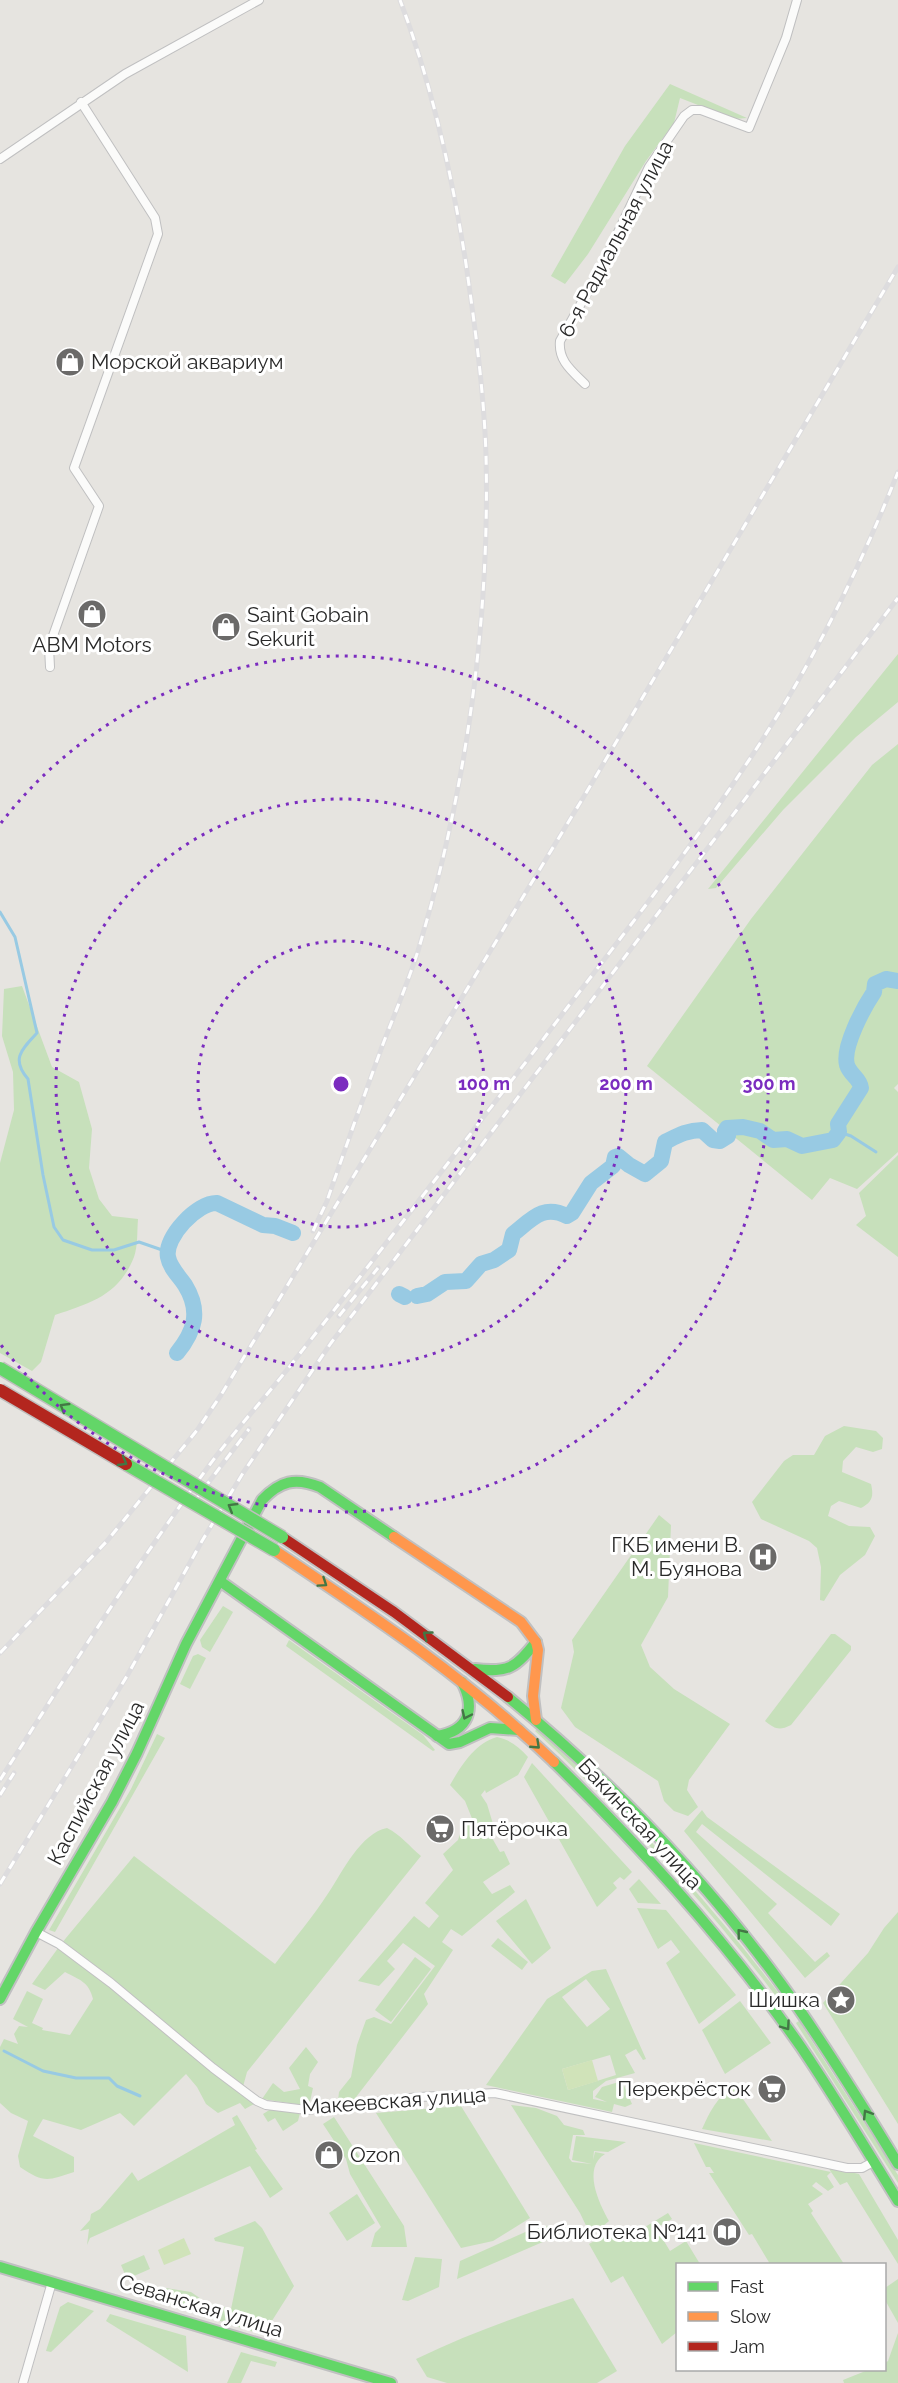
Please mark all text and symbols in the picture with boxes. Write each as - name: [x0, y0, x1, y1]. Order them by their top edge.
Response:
- street label: 6-я Радиальная улица: [553, 136, 678, 341]
- shop icon: Морской аквариум: [54, 346, 86, 378]
- place label: Морской аквариум: [91, 349, 283, 374]
- shop icon: ABM Motors: [76, 598, 108, 630]
- place label: Saint Gobain Sekurit: [247, 602, 369, 651]
- shop icon: Saint Gobain Sekurit: [210, 611, 242, 643]
- place label: ABM Motors: [32, 632, 152, 657]
- text: 100 m: [458, 1073, 510, 1094]
- text: 200 m: [599, 1073, 653, 1094]
- text: 300 m: [742, 1073, 796, 1094]
- centre of rings: [331, 1074, 351, 1094]
- one-way arrow: [60, 1402, 70, 1414]
- one-way arrow: [117, 1454, 127, 1466]
- one-way arrow: [228, 1503, 238, 1514]
- place label: ГКБ имени В. М. Буянова: [611, 1532, 742, 1581]
- hospital icon: ГКБ имени В. М. Буянова: [747, 1541, 779, 1573]
- one-way arrow: [316, 1576, 327, 1587]
- one-way arrow: [423, 1631, 434, 1642]
- street label: Каспийская улица: [42, 1697, 149, 1869]
- one-way arrow: [462, 1709, 474, 1720]
- one-way arrow: [530, 1738, 540, 1749]
- street label: Бакинская улица: [573, 1753, 707, 1894]
- supermarket icon: Пятёрочка: [424, 1813, 456, 1845]
- place label: Пятёрочка: [461, 1816, 568, 1841]
- one-way arrow: [738, 1929, 749, 1940]
- place icon: Шишка: [825, 1984, 857, 2016]
- place label: Шишка: [748, 1987, 820, 2012]
- one-way arrow: [779, 2019, 790, 2030]
- supermarket icon: Перекрёсток: [756, 2073, 788, 2105]
- place label: Перекрёсток: [617, 2076, 751, 2101]
- street label: Макеевская улица: [301, 2082, 487, 2119]
- one-way arrow: [863, 2110, 875, 2120]
- shop icon: Ozon: [313, 2139, 345, 2171]
- place label: Ozon: [350, 2142, 401, 2167]
- library icon: Библиотека №141: [711, 2216, 743, 2248]
- place label: Библиотека №141: [527, 2219, 706, 2244]
- legend: [676, 2263, 886, 2371]
- street label: Севанская улица: [116, 2269, 286, 2342]
- text: Fast: [730, 2276, 764, 2297]
- text: Slow: [730, 2306, 771, 2327]
- text: Jam: [730, 2336, 765, 2357]

